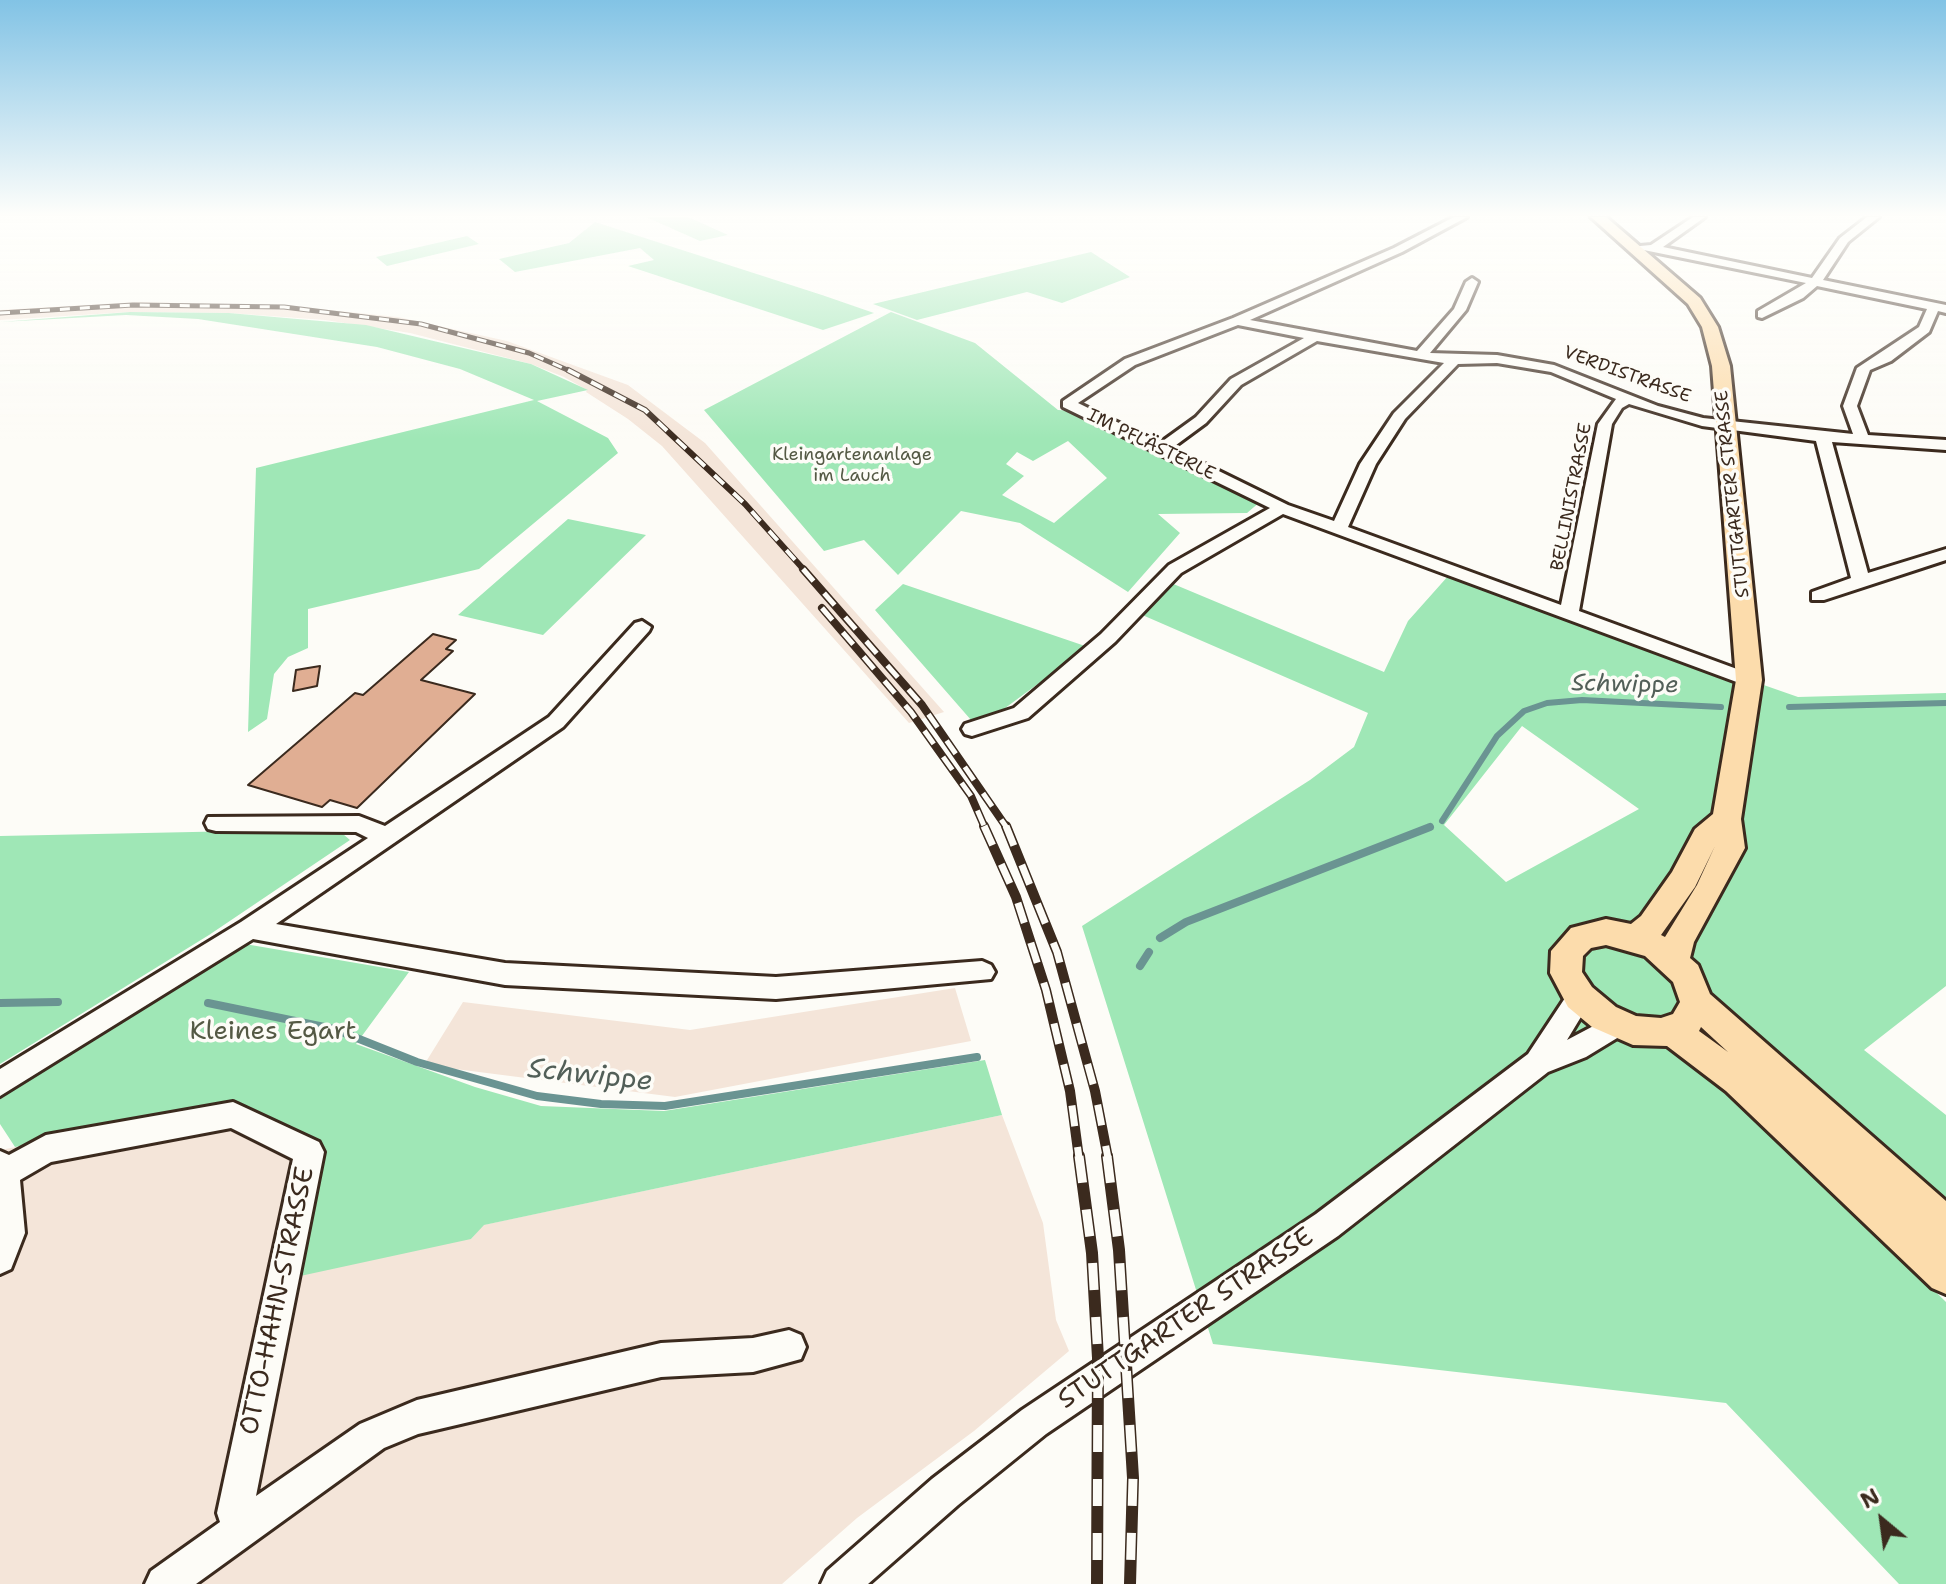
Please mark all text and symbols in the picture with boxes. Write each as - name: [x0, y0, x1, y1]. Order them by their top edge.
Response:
- street label: VERDISTRASSE: [1560, 342, 1694, 408]
- street label: STUTTGARTER STRASSE: [1711, 389, 1755, 599]
- street label: IM PFLÄSTERLE: [1083, 405, 1219, 485]
- street label: BELLINISTRASSE: [1547, 421, 1597, 573]
- park label: Kleingartenanlage im Lauch: [772, 444, 932, 486]
- water label: Schwippe: [1571, 670, 1679, 700]
- park label: Kleines Egart: [189, 1016, 357, 1048]
- water label: Schwippe: [526, 1053, 654, 1099]
- street label: OTTO-HAHN-STRASSE: [234, 1164, 322, 1438]
- street label: STUTTGARTER STRASSE: [1052, 1222, 1320, 1416]
- north arrow: [1842, 1480, 1922, 1560]
- text: N: [1855, 1482, 1885, 1515]

